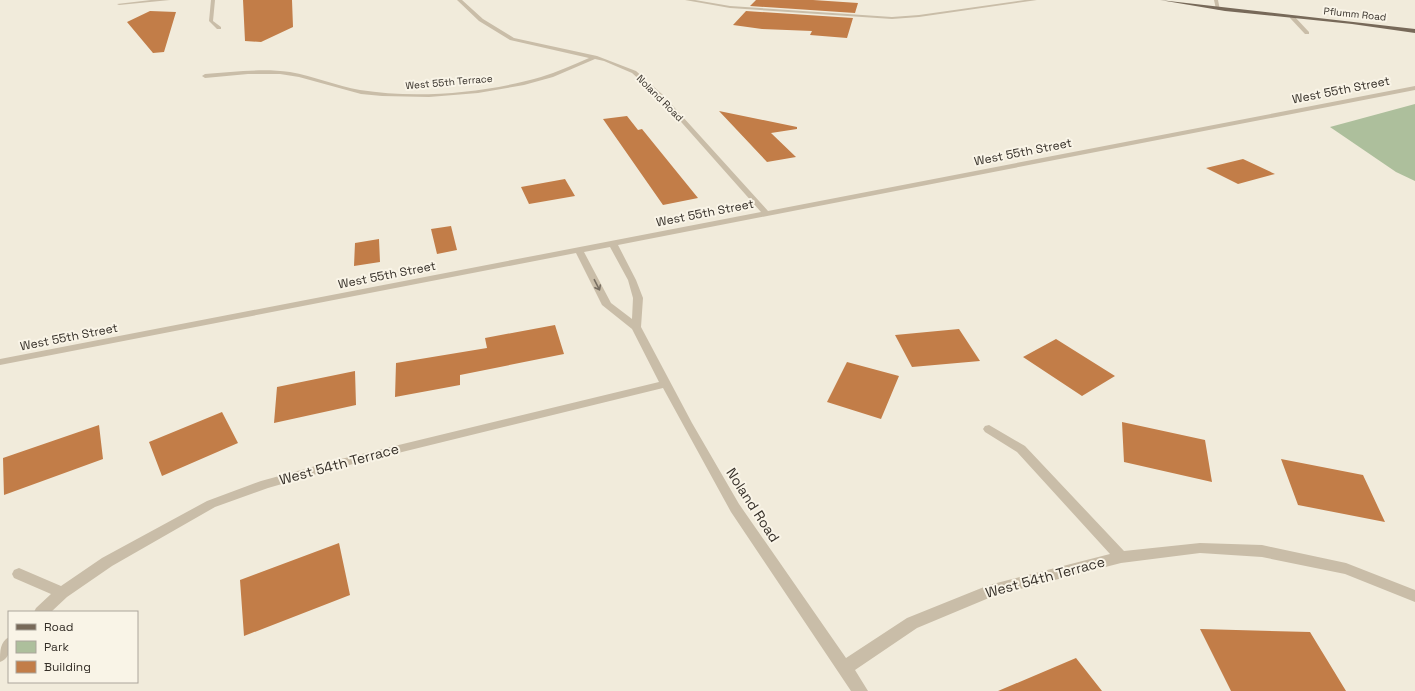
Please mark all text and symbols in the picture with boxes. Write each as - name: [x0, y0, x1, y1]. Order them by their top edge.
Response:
- street label: Pflumm Road: [1323, 4, 1387, 24]
- street label: West 55th Terrace: [405, 72, 493, 92]
- street label: Noland Road: [634, 72, 686, 124]
- street label: West 55th Street: [1291, 73, 1391, 107]
- street label: West 55th Street: [973, 135, 1073, 169]
- street label: West 55th Street: [655, 196, 755, 230]
- street label: West 55th Street: [337, 258, 437, 292]
- one-way arrow: [593, 279, 601, 291]
- street label: West 55th Street: [19, 320, 119, 354]
- street label: West 54th Terrace: [277, 439, 401, 489]
- street label: Noland Road: [722, 464, 784, 546]
- street label: West 54th Terrace: [983, 552, 1107, 602]
- legend: [8, 611, 138, 683]
- text: Road: [44, 619, 73, 635]
- text: Park: [44, 639, 69, 655]
- text: Building: [44, 659, 91, 675]

